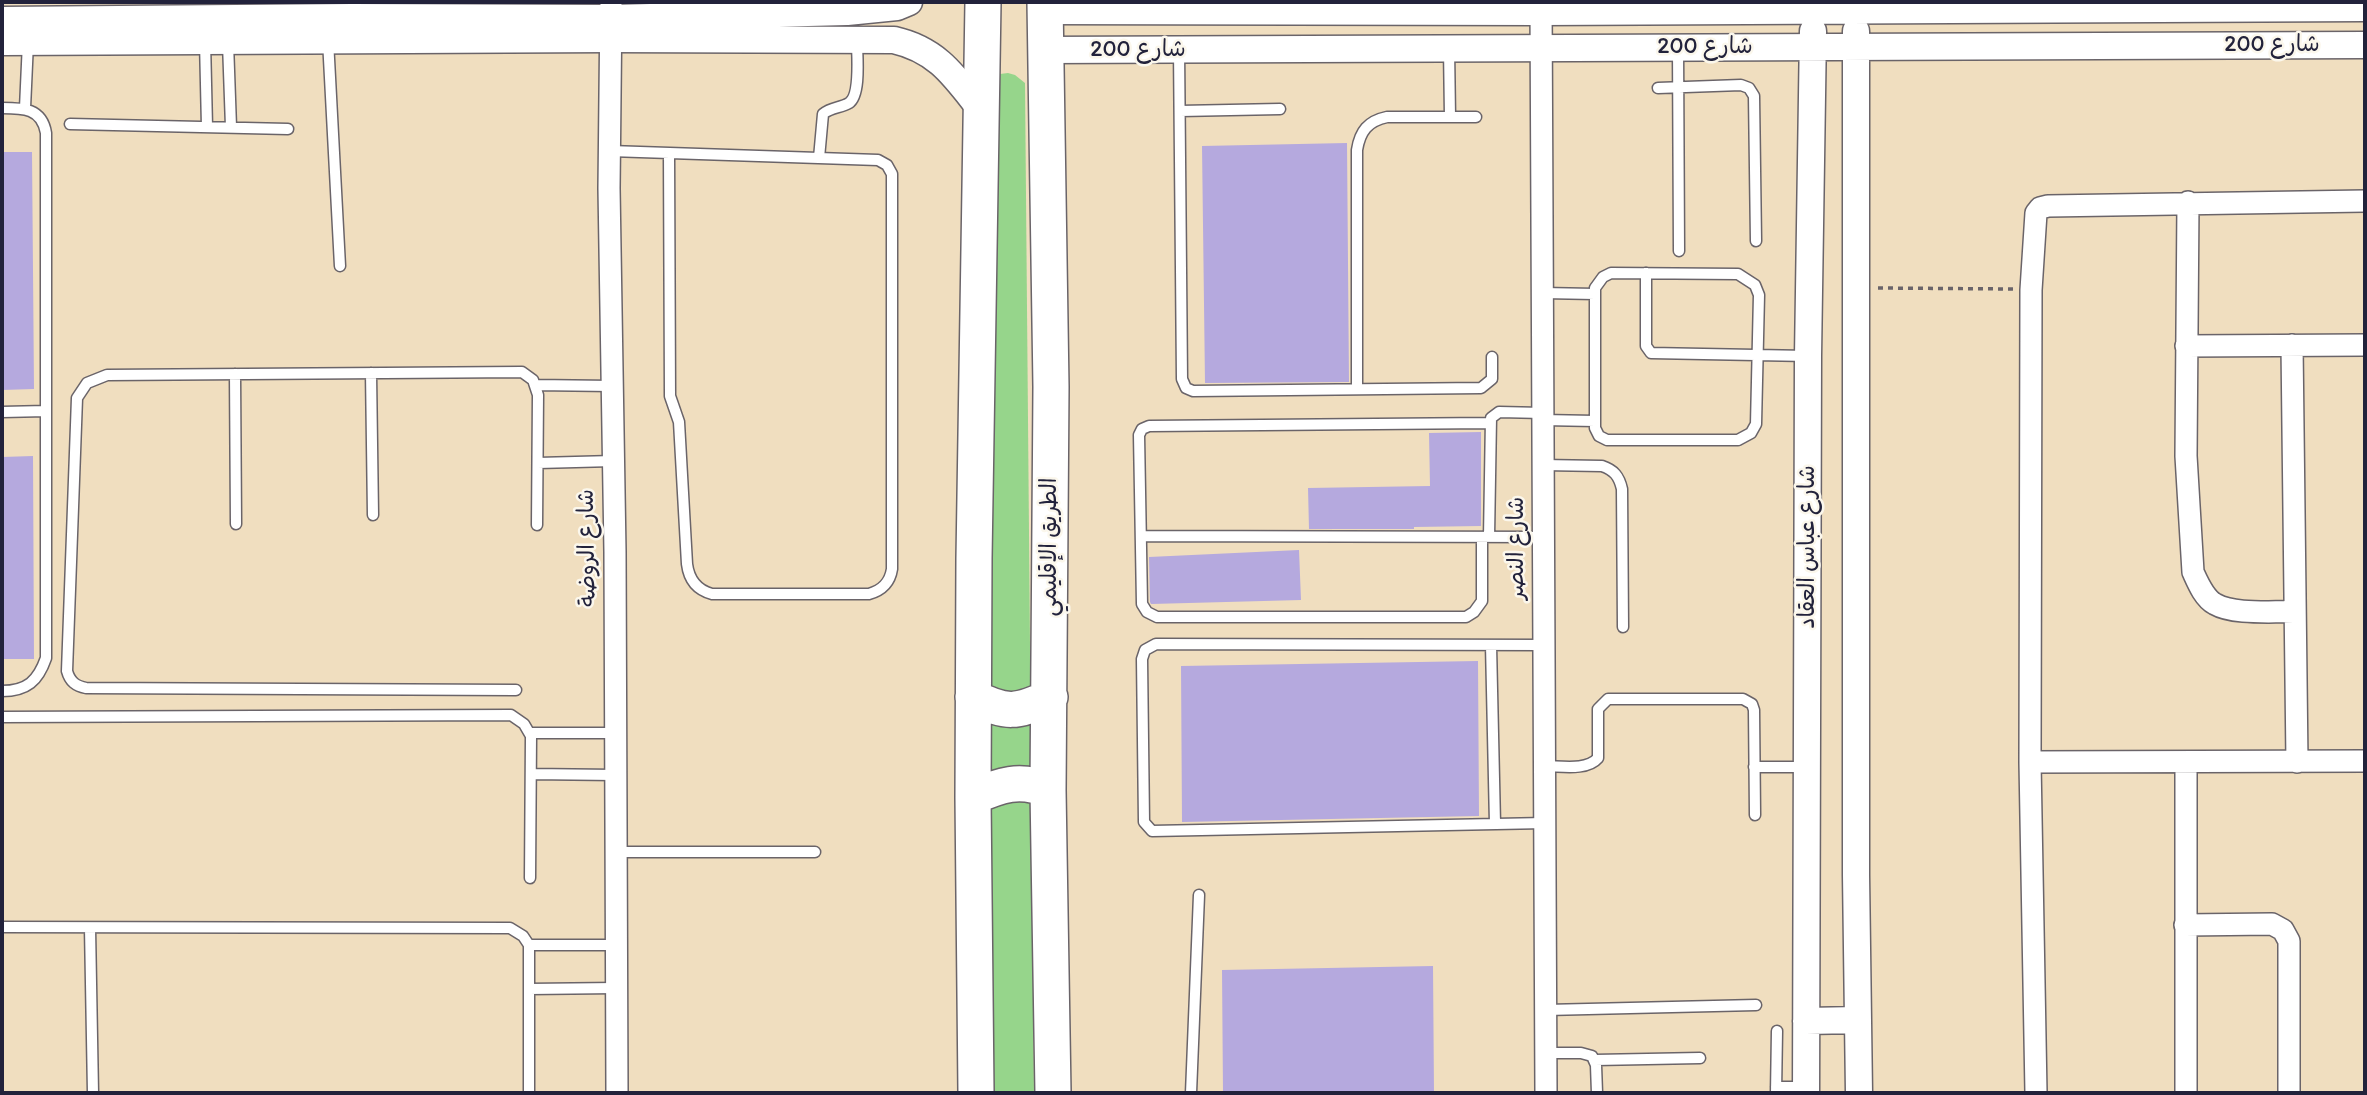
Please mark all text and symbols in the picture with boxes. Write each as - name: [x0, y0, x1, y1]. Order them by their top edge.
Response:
- street label: شارع 200: [2224, 31, 2320, 59]
- street label: شارع 200: [1657, 33, 1753, 61]
- street label: شارع 200: [1090, 36, 1186, 64]
- street label: شارع عباس العقاد: [1794, 465, 1822, 629]
- street label: الطريق الإقليمي: [1036, 477, 1064, 617]
- street label: شارع الروضة: [573, 489, 603, 607]
- street label: شارع النصر: [1503, 497, 1531, 599]

